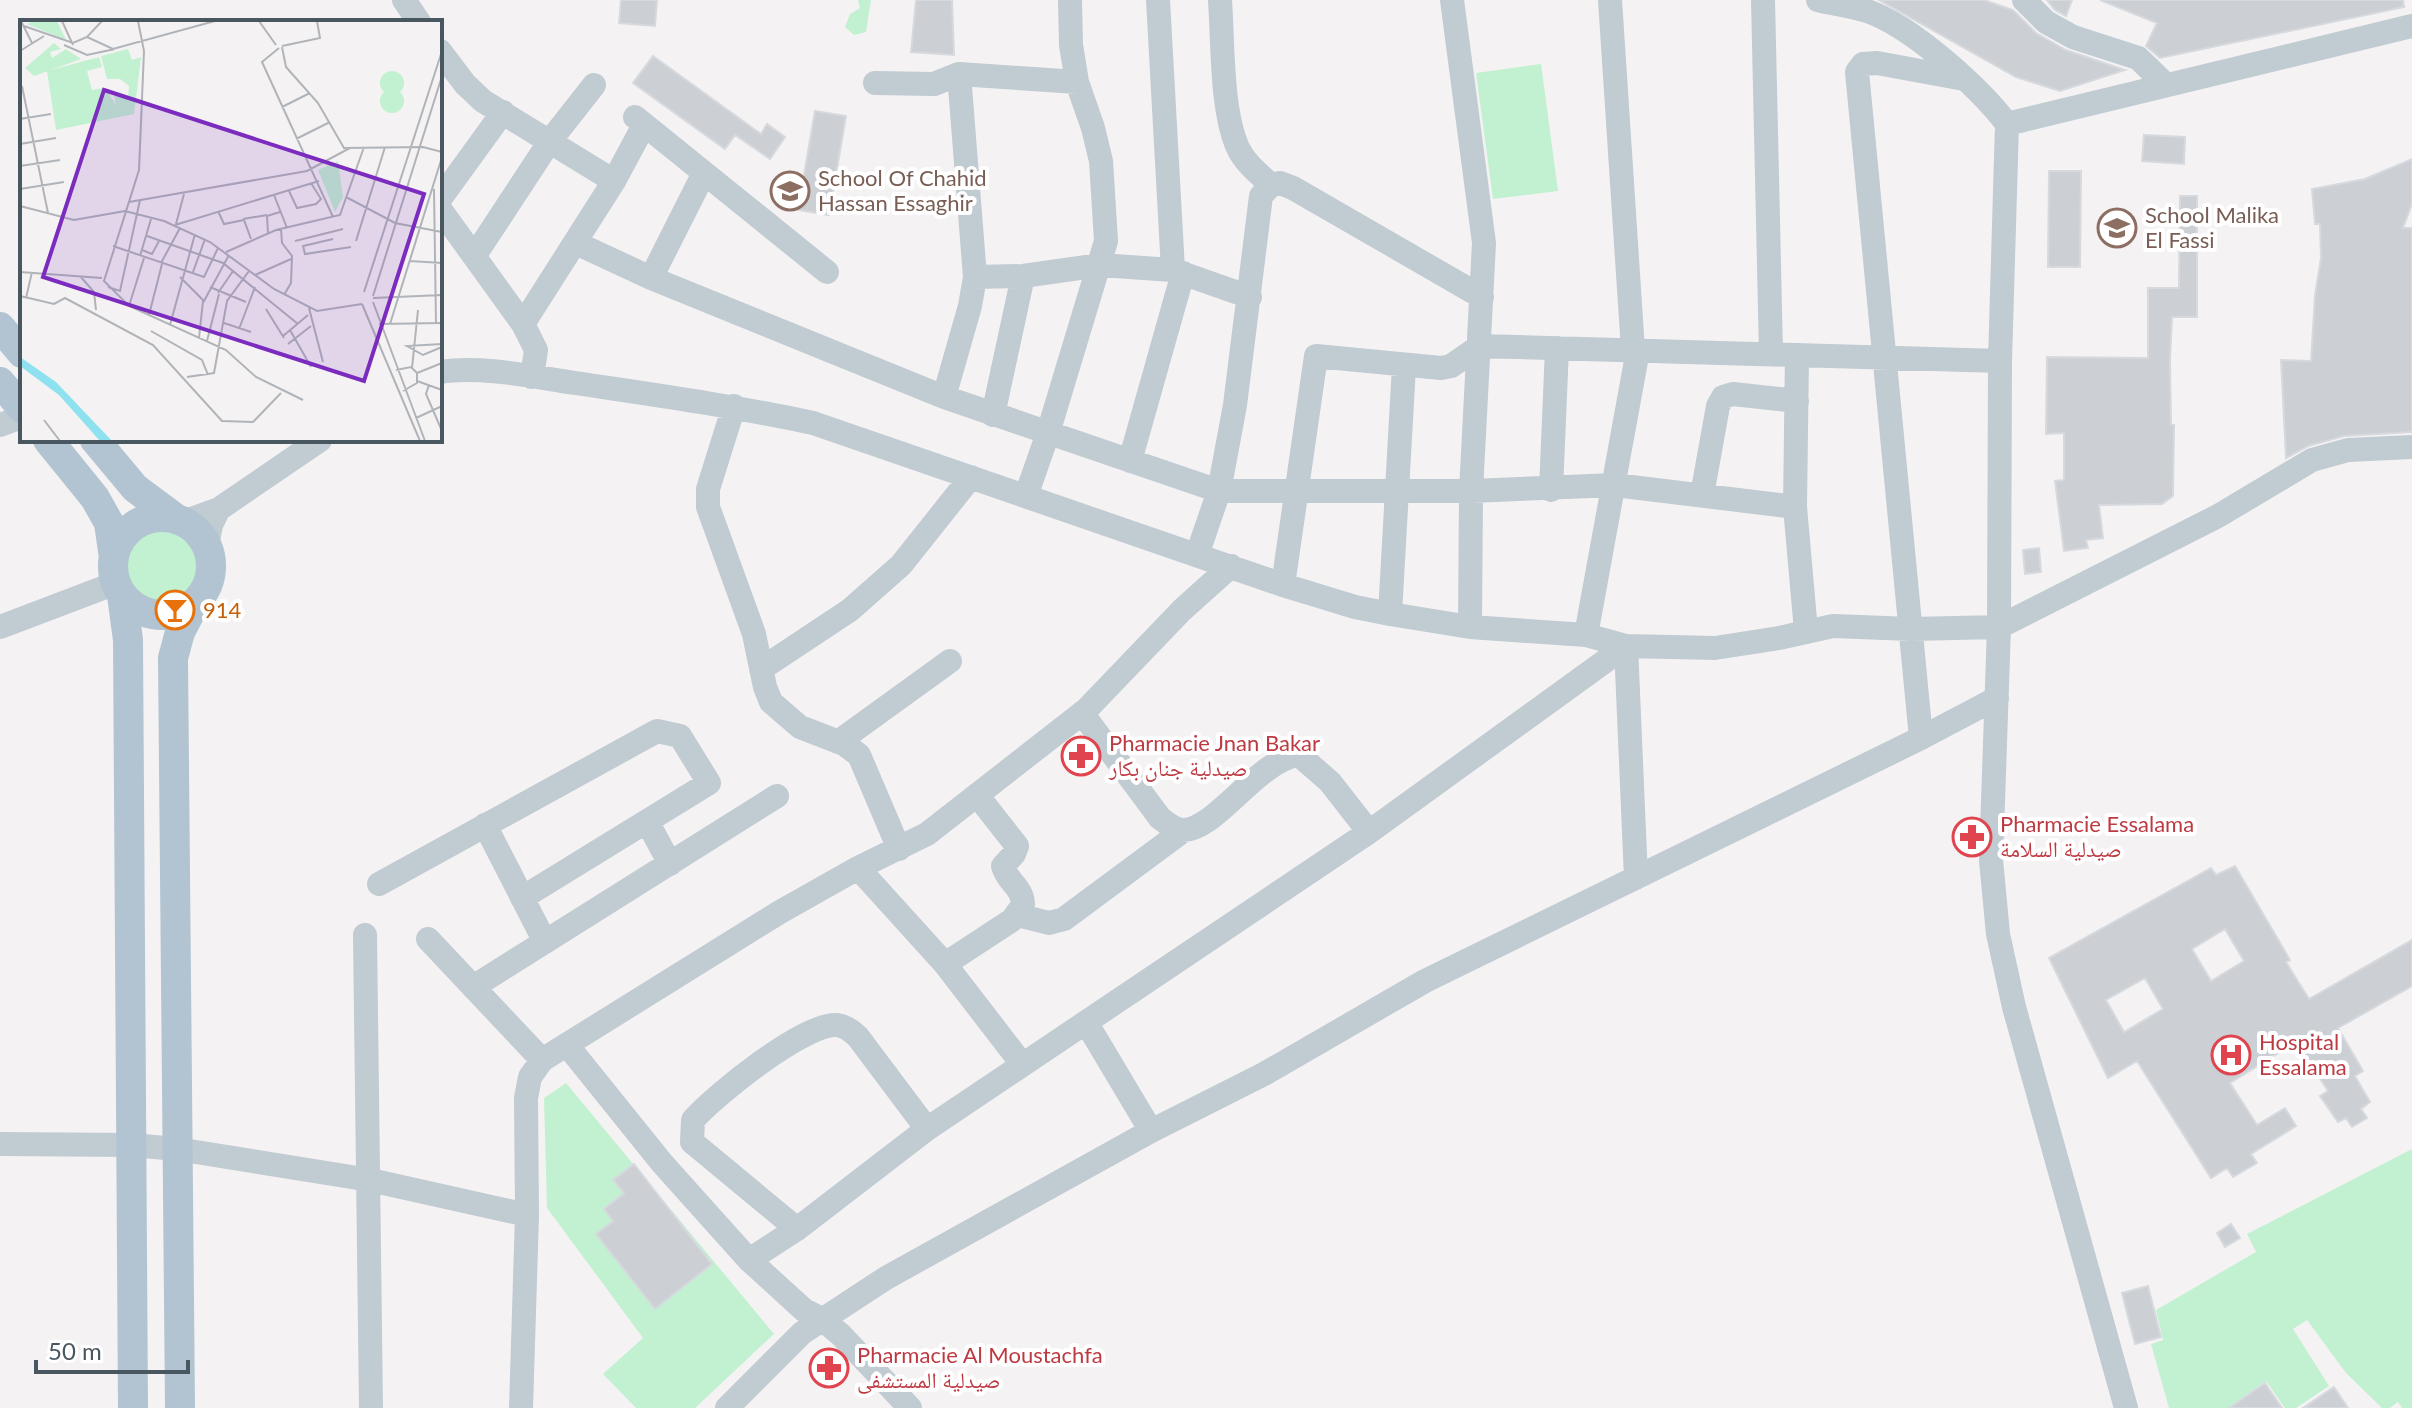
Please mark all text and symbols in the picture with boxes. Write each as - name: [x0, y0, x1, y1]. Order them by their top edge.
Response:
- inset map: [20, 20, 442, 442]
- place label: School Of Chahid Hassan Essaghir: [818, 164, 987, 216]
- school or university icon: School Of Chahid Hassan Essaghir: [769, 170, 811, 212]
- place label: School Malika El Fassi: [2145, 201, 2279, 253]
- school or university icon: School Malika El Fassi: [2096, 207, 2138, 249]
- bar icon: 914: [154, 589, 196, 631]
- place label: 914: [203, 596, 242, 623]
- place label: Pharmacie Jnan Bakar صيدلية جنان بكار: [1108, 729, 1320, 782]
- pharmacy icon: Pharmacie Jnan Bakar صيدلية جنان بكار: [1060, 735, 1102, 777]
- place label: Pharmacie Essalama صيدلية السلامة: [2000, 810, 2194, 862]
- pharmacy icon: Pharmacie Essalama صيدلية السلامة: [1951, 816, 1993, 858]
- place label: Hospital Essalama: [2259, 1028, 2347, 1080]
- hospital icon: Hospital Essalama: [2210, 1034, 2252, 1076]
- scale bar: [36, 1324, 188, 1374]
- text: 50 m: [48, 1336, 102, 1365]
- place label: Pharmacie Al Moustachfa صيدلية المستشفى: [857, 1341, 1103, 1394]
- pharmacy icon: Pharmacie Al Moustachfa صيدلية المستشفى: [808, 1347, 850, 1389]

